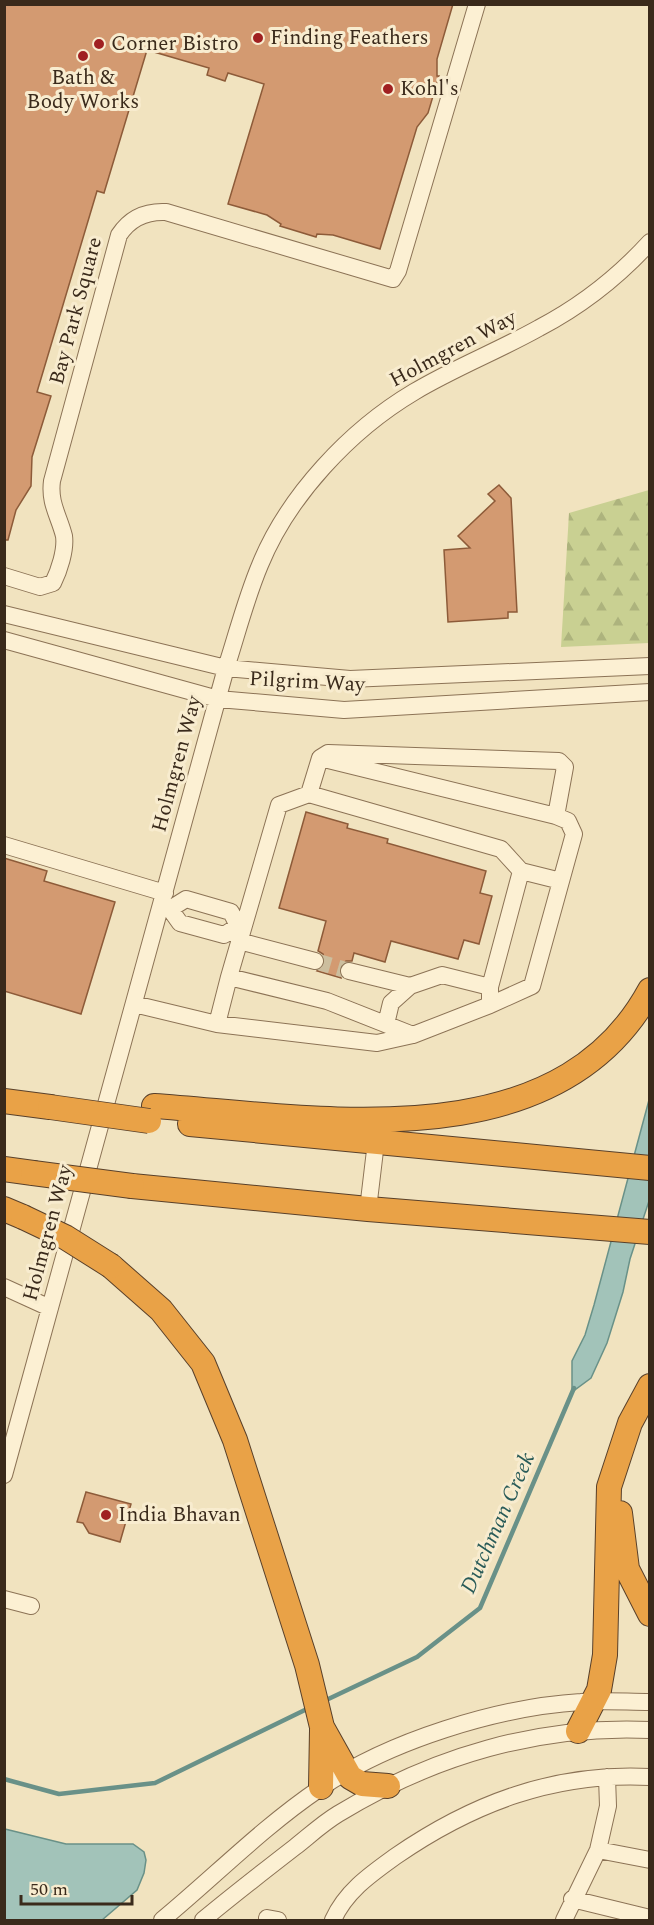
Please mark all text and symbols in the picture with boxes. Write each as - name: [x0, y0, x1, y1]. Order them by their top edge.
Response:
- place label: Finding Feathers: [270, 22, 429, 54]
- place label: Corner Bistro: [111, 28, 238, 60]
- marker: Finding Feathers: [251, 31, 265, 45]
- marker: Corner Bistro: [92, 37, 106, 51]
- marker: Bath & Body Works: [76, 49, 90, 63]
- place label: Bath & Body Works: [27, 62, 139, 118]
- place label: Kohl's: [400, 73, 459, 105]
- marker: Kohl's: [381, 82, 395, 96]
- street label: Bay Park Square: [41, 234, 111, 388]
- street label: Holmgren Way: [384, 302, 523, 396]
- street label: Pilgrim Way: [248, 663, 367, 701]
- street label: Holmgren Way: [143, 691, 211, 836]
- street label: Holmgren Way: [14, 1160, 82, 1305]
- water label: Dutchman Creek: [452, 1447, 544, 1599]
- place label: India Bhavan: [118, 1499, 241, 1531]
- marker: India Bhavan: [99, 1508, 113, 1522]
- scale bar: [21, 1868, 132, 1906]
- text: 50 m: [30, 1876, 68, 1903]

